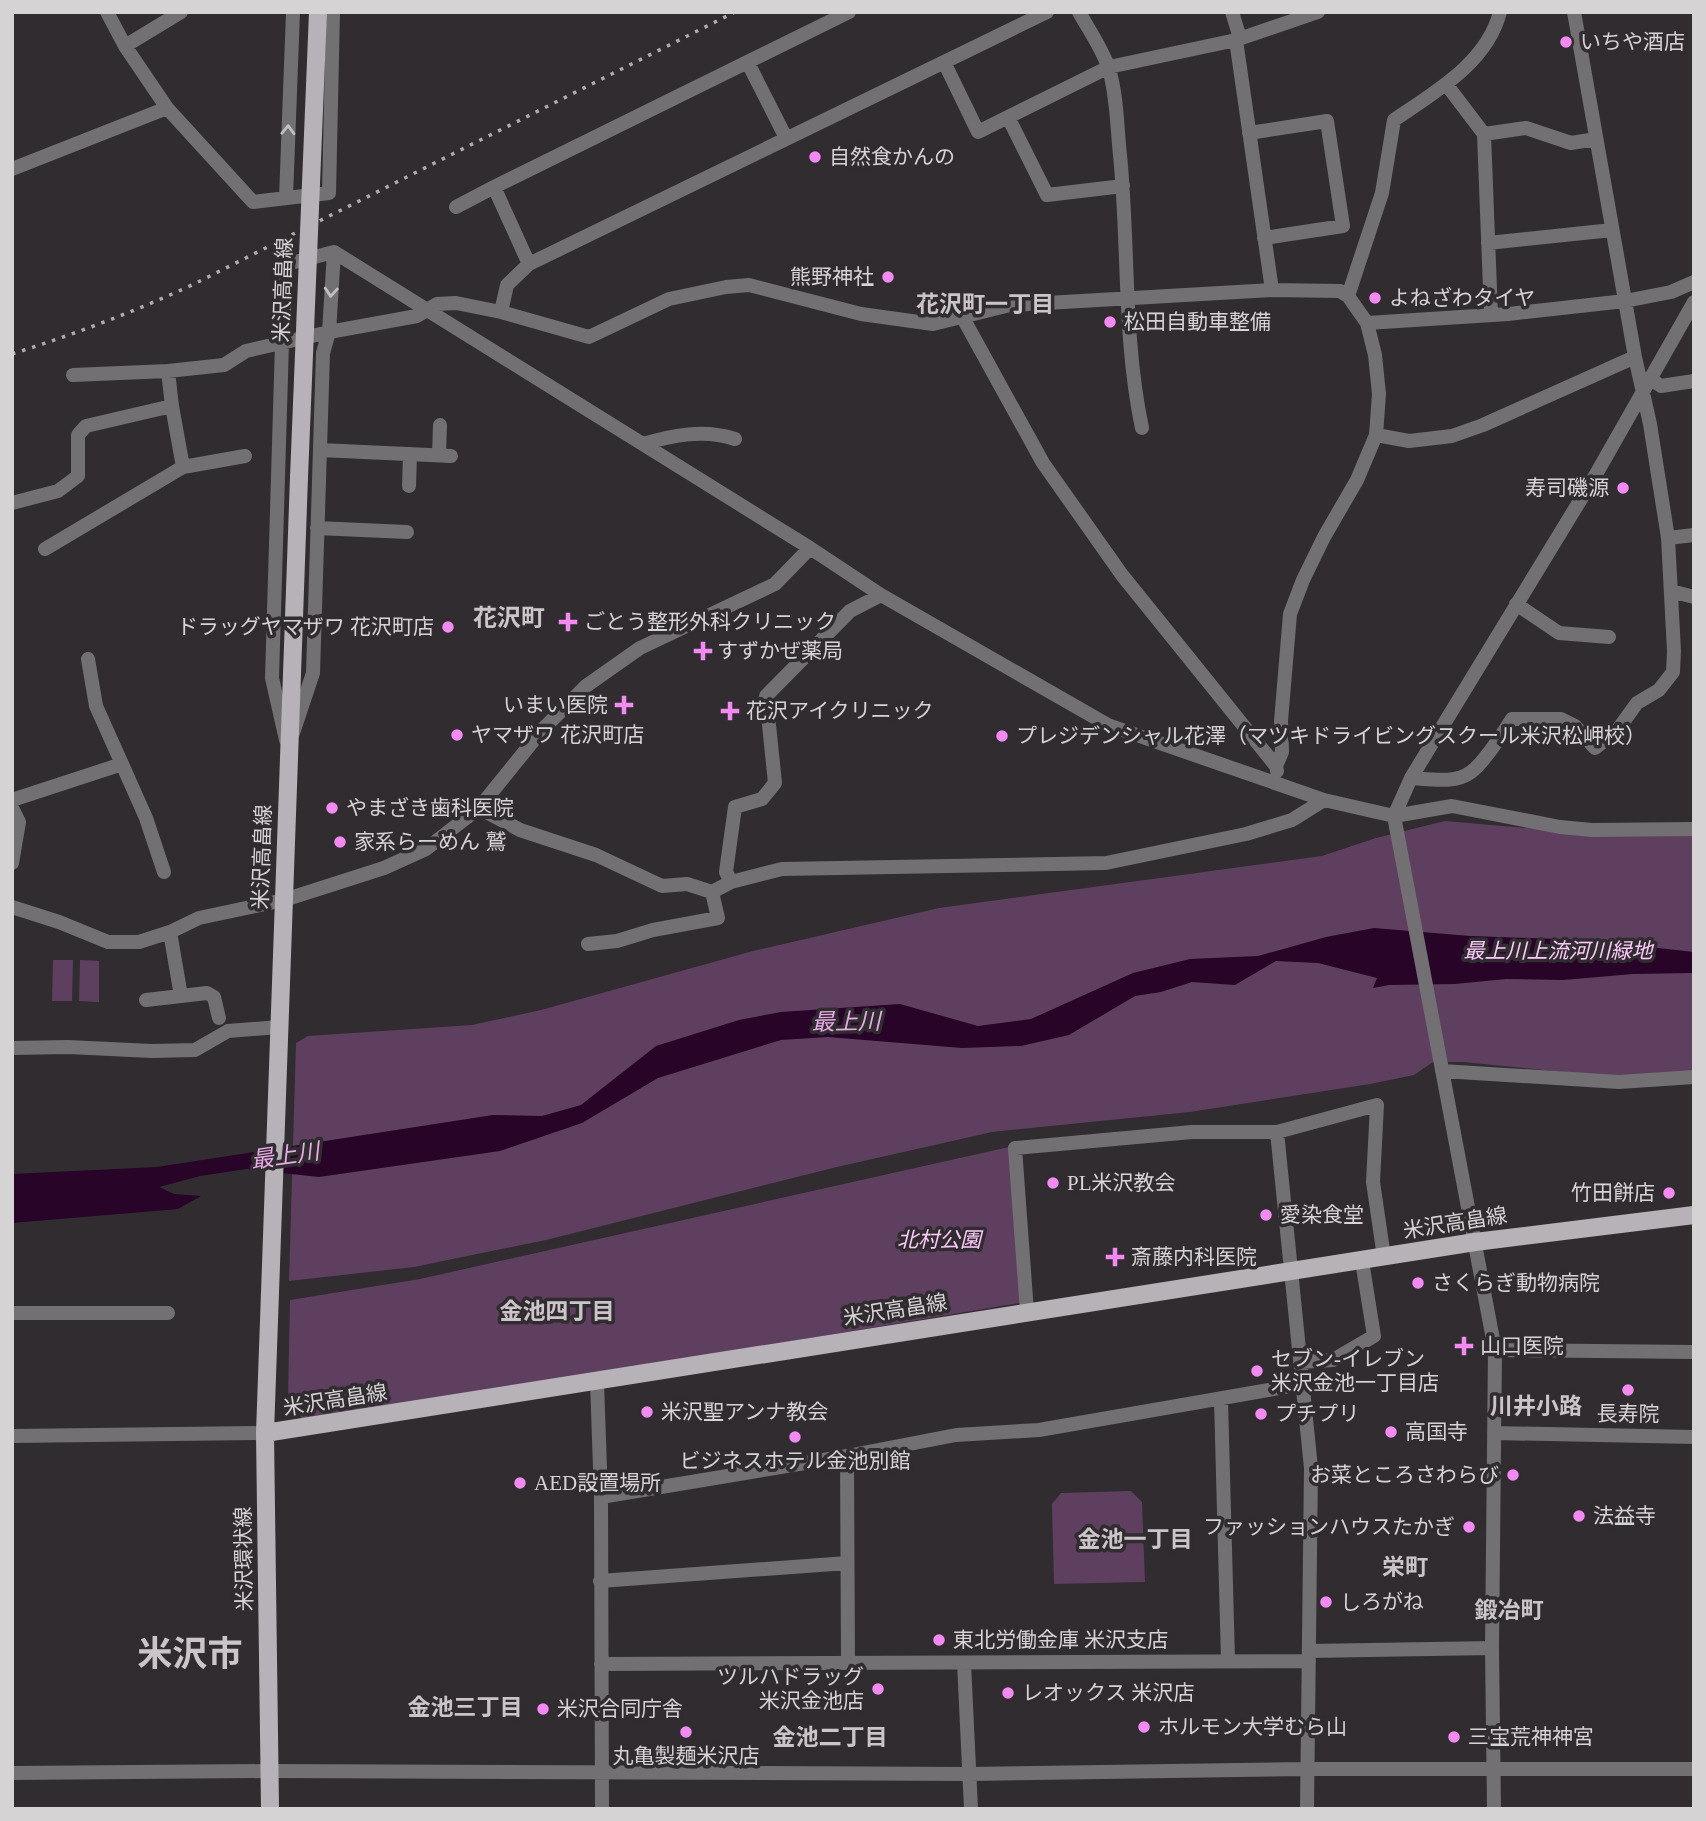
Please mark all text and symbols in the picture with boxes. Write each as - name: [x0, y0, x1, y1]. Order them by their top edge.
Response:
- place label: いちや酒店: [1580, 30, 1685, 54]
- marker: いちや酒店: [1558, 34, 1574, 50]
- one-way arrow: [281, 124, 296, 135]
- place label: 自然食かんの: [829, 145, 955, 169]
- marker: 自然食かんの: [807, 149, 823, 165]
- street label: 米沢高畠線: [269, 237, 297, 343]
- place label: 熊野神社: [790, 265, 874, 289]
- marker: 熊野神社: [880, 269, 896, 285]
- place label: よねざわタイヤ: [1389, 286, 1535, 310]
- one-way arrow: [324, 287, 339, 298]
- marker: よねざわタイヤ: [1367, 290, 1383, 306]
- district label: 花沢町一丁目: [916, 292, 1054, 317]
- place label: 松田自動車整備: [1124, 310, 1271, 334]
- marker: 松田自動車整備: [1102, 314, 1118, 330]
- place label: 寿司磯源: [1525, 476, 1609, 500]
- marker: 寿司磯源: [1615, 480, 1631, 496]
- district label: 花沢町: [473, 605, 545, 631]
- place label: ごとう整形外科クリニック: [584, 610, 836, 634]
- marker: ごとう整形外科クリニック: [558, 612, 578, 632]
- place label: ドラッグヤマザワ 花沢町店: [177, 615, 434, 639]
- marker: ドラッグヤマザワ 花沢町店: [440, 619, 456, 635]
- place label: すずかぜ薬局: [717, 639, 843, 663]
- marker: すずかぜ薬局: [695, 643, 711, 659]
- place label: いまい医院: [503, 693, 608, 717]
- marker: いまい医院: [614, 695, 634, 715]
- place label: 花沢アイクリニック: [746, 699, 934, 723]
- marker: 花沢アイクリニック: [720, 701, 740, 721]
- place label: ヤマザワ 花沢町店: [471, 723, 644, 747]
- place label: プレジデンシャル花澤（マツキドライビングスクール米沢松岬校）: [1016, 724, 1646, 748]
- marker: ヤマザワ 花沢町店: [449, 727, 465, 743]
- marker: プレジデンシャル花澤（マツキドライビングスクール米沢松岬校）: [994, 728, 1010, 744]
- place label: やまざき歯科医院: [346, 796, 514, 820]
- marker: やまざき歯科医院: [324, 800, 340, 816]
- street label: 米沢高畠線: [248, 804, 276, 910]
- place label: 家系らーめん 鷲: [354, 830, 506, 854]
- marker: 家系らーめん 鷲: [332, 834, 348, 850]
- park label: 最上川上流河川緑地: [1464, 939, 1654, 963]
- water label: 最上川: [811, 1009, 884, 1035]
- water label: 最上川: [249, 1138, 324, 1173]
- place label: PL米沢教会: [1067, 1171, 1176, 1195]
- marker: PL米沢教会: [1045, 1175, 1061, 1191]
- place label: 竹田餅店: [1571, 1181, 1655, 1205]
- marker: 竹田餅店: [1661, 1185, 1677, 1201]
- place label: 愛染食堂: [1280, 1203, 1364, 1227]
- street label: 米沢高畠線: [1401, 1203, 1509, 1243]
- marker: 愛染食堂: [1258, 1207, 1274, 1223]
- park label: 北村公園: [897, 1228, 984, 1252]
- place label: 斎藤内科医院: [1131, 1245, 1257, 1269]
- marker: 斎藤内科医院: [1105, 1247, 1125, 1267]
- place label: さくらぎ動物病院: [1432, 1271, 1600, 1295]
- marker: さくらぎ動物病院: [1410, 1275, 1426, 1291]
- street label: 米沢高畠線: [841, 1290, 949, 1330]
- district label: 金池四丁目: [500, 1299, 615, 1324]
- place label: 山口医院: [1480, 1334, 1564, 1358]
- marker: 山口医院: [1454, 1336, 1474, 1356]
- place label: セブン-イレブン 米沢金池一丁目店: [1271, 1347, 1439, 1395]
- marker: セブン-イレブン 米沢金池一丁目店: [1249, 1363, 1265, 1379]
- street label: 米沢高畠線: [281, 1380, 389, 1420]
- marker: 長寿院: [1620, 1382, 1636, 1398]
- district label: 川井小路: [1490, 1394, 1582, 1419]
- place label: 米沢聖アンナ教会: [661, 1400, 828, 1424]
- place label: プチプリ: [1275, 1402, 1359, 1426]
- place label: 長寿院: [1597, 1402, 1660, 1426]
- marker: 米沢聖アンナ教会: [639, 1404, 655, 1420]
- marker: プチプリ: [1253, 1406, 1269, 1422]
- place label: 高国寺: [1405, 1420, 1468, 1444]
- marker: 高国寺: [1383, 1424, 1399, 1440]
- marker: ビジネスホテル金池別館: [787, 1429, 803, 1445]
- place label: ビジネスホテル金池別館: [680, 1449, 911, 1473]
- place label: お菜ところさわらび: [1310, 1463, 1499, 1487]
- marker: お菜ところさわらび: [1505, 1467, 1521, 1483]
- place label: AED設置場所: [534, 1471, 661, 1495]
- marker: AED設置場所: [512, 1475, 528, 1491]
- place label: 法益寺: [1593, 1504, 1656, 1528]
- street label: 米沢環状線: [231, 1506, 257, 1612]
- marker: 法益寺: [1571, 1508, 1587, 1524]
- place label: ファッションハウスたかぎ: [1203, 1515, 1455, 1539]
- marker: ファッションハウスたかぎ: [1461, 1519, 1477, 1535]
- district label: 金池一丁目: [1078, 1527, 1193, 1552]
- district label: 栄町: [1382, 1555, 1428, 1580]
- place label: しろがね: [1340, 1590, 1424, 1614]
- marker: しろがね: [1318, 1594, 1334, 1610]
- district label: 鍛冶町: [1475, 1598, 1544, 1623]
- place label: 東北労働金庫 米沢支店: [953, 1628, 1168, 1652]
- marker: 東北労働金庫 米沢支店: [931, 1632, 947, 1648]
- district label: 米沢市: [137, 1635, 243, 1674]
- place label: ツルハドラッグ 米沢金池店: [717, 1665, 864, 1713]
- marker: ツルハドラッグ 米沢金池店: [870, 1681, 886, 1697]
- place label: レオックス 米沢店: [1022, 1681, 1195, 1705]
- marker: レオックス 米沢店: [1000, 1685, 1016, 1701]
- district label: 金池三丁目: [408, 1695, 523, 1720]
- place label: 米沢合同庁舎: [557, 1697, 683, 1721]
- marker: 米沢合同庁舎: [535, 1701, 551, 1717]
- place label: ホルモン大学むら山: [1158, 1715, 1347, 1739]
- marker: ホルモン大学むら山: [1136, 1719, 1152, 1735]
- marker: 丸亀製麺米沢店: [678, 1724, 694, 1740]
- district label: 金池二丁目: [773, 1725, 888, 1750]
- place label: 三宝荒神神宮: [1468, 1725, 1594, 1749]
- marker: 三宝荒神神宮: [1446, 1729, 1462, 1745]
- place label: 丸亀製麺米沢店: [613, 1744, 760, 1768]

